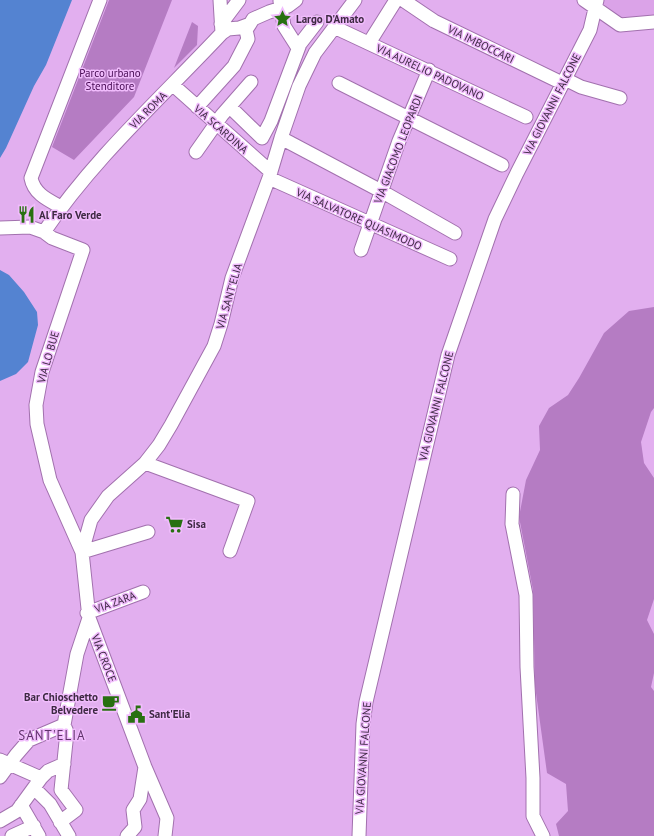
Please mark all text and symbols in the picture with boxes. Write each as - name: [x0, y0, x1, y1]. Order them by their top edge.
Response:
- place icon: Largo D'Amato: [273, 9, 293, 29]
- place label: Largo D'Amato: [296, 12, 364, 26]
- street label: VIA IMBOCCARI: [445, 21, 517, 66]
- street label: VIA AURELIO PADOVANO: [373, 41, 486, 103]
- street label: VIA GIOVANNI FALCONE: [520, 51, 584, 158]
- park label: Parco urbano Stenditore: [79, 66, 141, 93]
- street label: VIA ROMA: [126, 88, 170, 132]
- street label: VIA GIACOMO LEOPARDI: [370, 93, 425, 206]
- street label: VIA SCARDINA: [190, 101, 251, 157]
- street label: VIA SALVATORE QUASIMODO: [293, 184, 424, 253]
- restaurant icon: Al Faro Verde: [16, 205, 36, 225]
- place label: Al Faro Verde: [39, 208, 102, 222]
- street label: VIA SANT'ELIA: [213, 261, 245, 331]
- street label: VIA LO BUE: [34, 329, 62, 386]
- street label: VIA GIOVANNI FALCONE: [415, 350, 456, 463]
- supermarket icon: Sisa: [164, 514, 184, 534]
- place label: Sisa: [187, 517, 206, 531]
- street label: VIA ZARA: [91, 588, 138, 616]
- street label: VIA CROCE: [88, 631, 120, 684]
- place label: Bar Chioschetto Belvedere: [24, 690, 98, 717]
- cafe icon: Bar Chioschetto Belvedere: [101, 693, 121, 713]
- street label: VIA GIOVANNI FALCONE: [352, 701, 374, 816]
- public building icon: Sant'Elia: [126, 704, 146, 724]
- place label: Sant'Elia: [149, 707, 190, 721]
- district label: SANT'ELIA: [18, 727, 86, 744]

